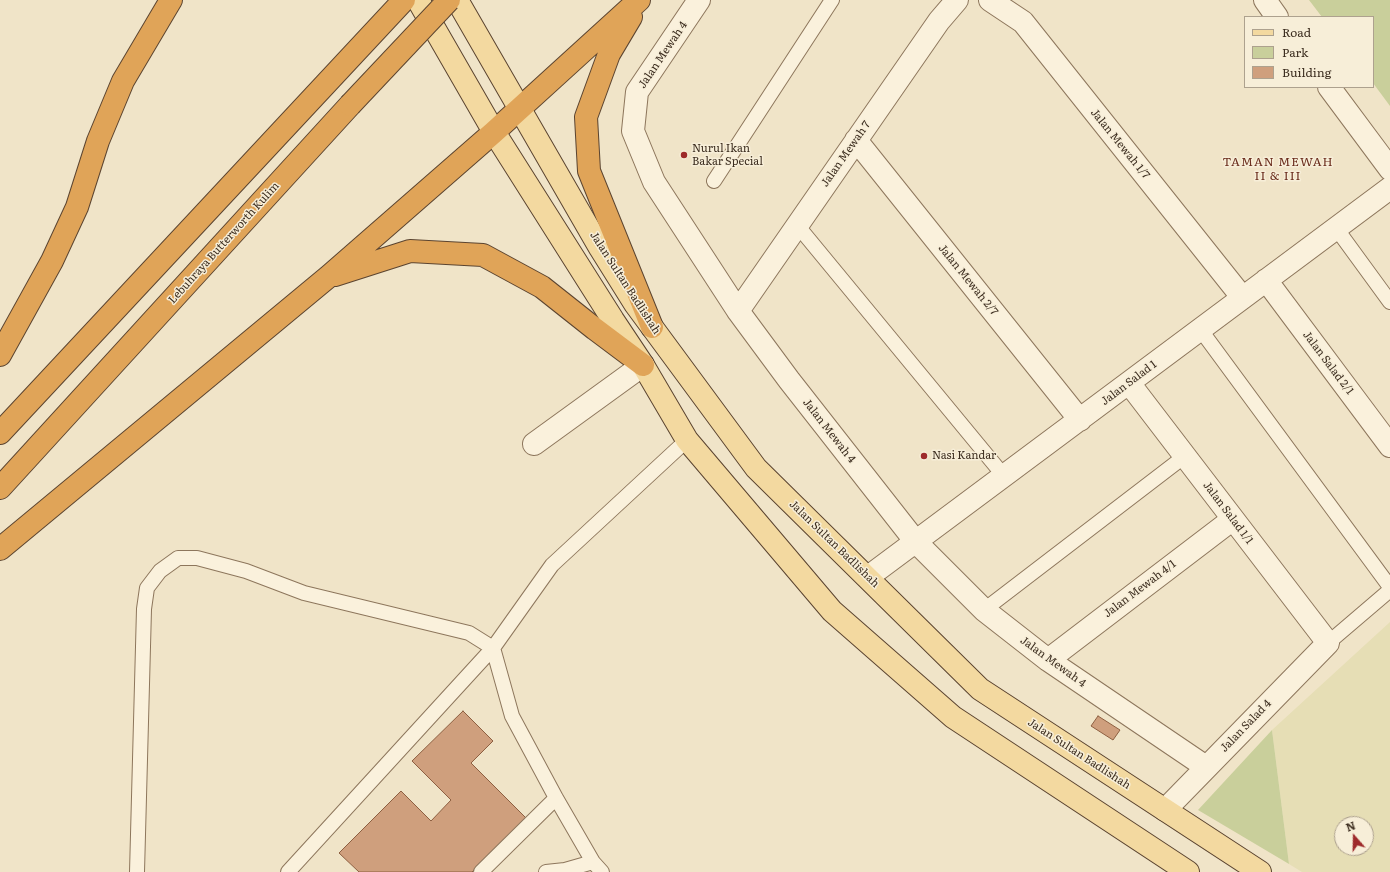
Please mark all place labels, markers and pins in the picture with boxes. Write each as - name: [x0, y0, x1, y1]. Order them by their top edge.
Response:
- place label: Nurul Ikan Bakar Special: [692, 142, 763, 168]
- marker: Nurul Ikan Bakar Special: [679, 150, 689, 160]
- place label: Nasi Kandar: [932, 449, 996, 463]
- marker: Nasi Kandar: [919, 451, 929, 461]

